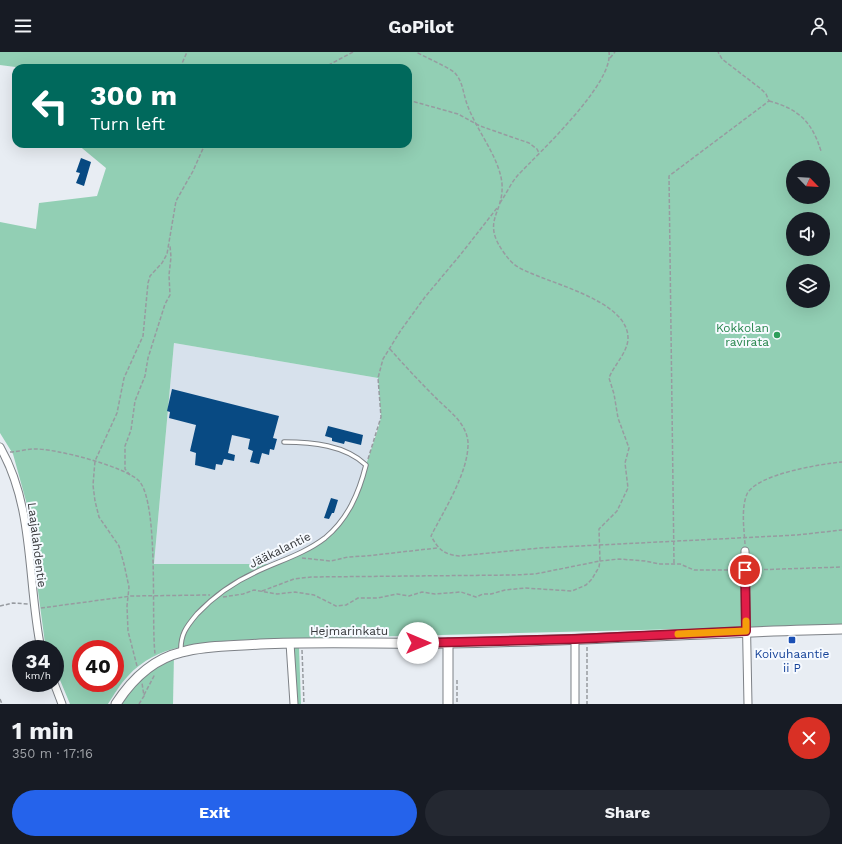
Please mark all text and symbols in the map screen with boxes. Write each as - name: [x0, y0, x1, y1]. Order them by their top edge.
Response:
- icon: menu: [12, 15, 34, 37]
- icon: person: [808, 15, 830, 37]
- text: GoPilot: [388, 16, 454, 37]
- text: 300 m: [90, 79, 177, 112]
- icon: left: [24, 80, 76, 132]
- text: Turn left: [90, 113, 165, 134]
- north arrow: [786, 160, 830, 204]
- map controls: [786, 160, 830, 308]
- button: sound: [786, 212, 830, 256]
- button: layers: [786, 264, 830, 308]
- place label: Kokkolan ravirata: [716, 321, 769, 349]
- marker: Kokkolan ravirata: [772, 330, 782, 340]
- street label: Laajalahdentie: [25, 502, 49, 588]
- street label: Jääkalantie: [247, 529, 313, 571]
- pin: [728, 553, 762, 587]
- icon: arrive: [734, 559, 756, 581]
- position arrow: [397, 622, 439, 664]
- street label: Hejmarinkatu: [310, 624, 388, 638]
- marker: Koivuhaantie ii P: [787, 635, 797, 645]
- speed limit sign: 40: [72, 640, 124, 692]
- place label: Koivuhaantie ii P: [755, 647, 830, 675]
- text: 34: [26, 649, 50, 673]
- text: km/h: [25, 670, 51, 681]
- text: 1 min: [12, 717, 74, 745]
- button: close: [788, 717, 830, 759]
- text: 350 m · 17:16: [12, 746, 93, 761]
- button: Exit: [12, 790, 417, 836]
- button: Share: [425, 790, 830, 836]

